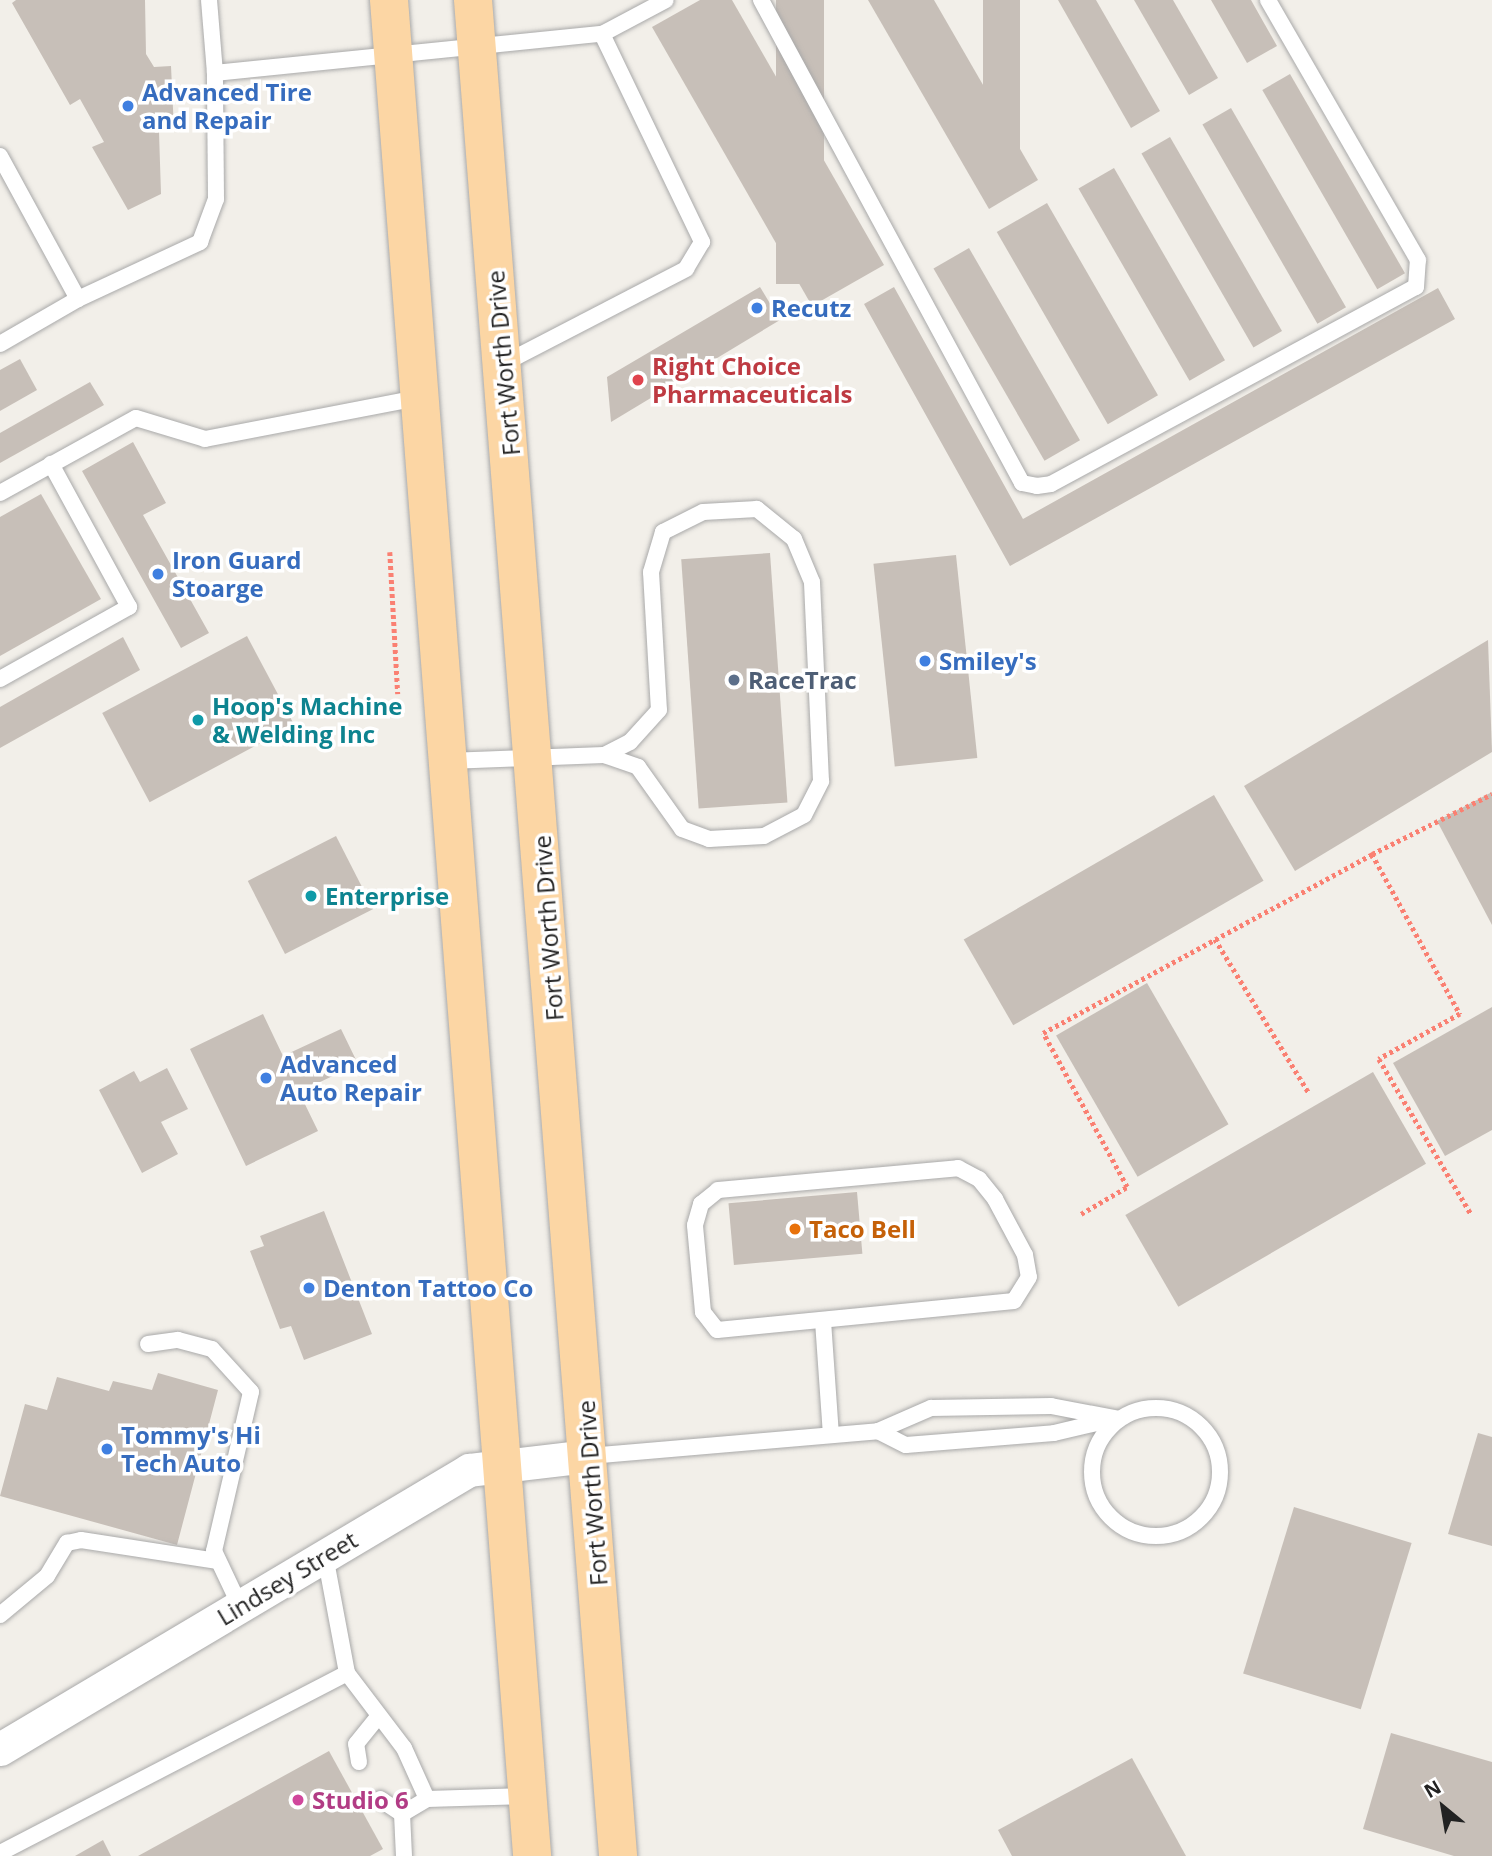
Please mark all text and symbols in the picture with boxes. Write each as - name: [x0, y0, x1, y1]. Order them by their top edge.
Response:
- place label: Advanced Tire and Repair: [142, 78, 312, 134]
- marker: Advanced Tire and Repair: [120, 98, 136, 114]
- street label: Fort Worth Drive: [481, 269, 525, 457]
- place label: Recutz: [771, 294, 851, 322]
- marker: Recutz: [749, 300, 765, 316]
- place label: Right Choice Pharmaceuticals: [652, 352, 852, 408]
- marker: Right Choice Pharmaceuticals: [630, 372, 646, 388]
- place label: Iron Guard Stoarge: [172, 546, 301, 602]
- marker: Iron Guard Stoarge: [150, 566, 166, 582]
- place label: Smiley's: [939, 647, 1037, 675]
- marker: Smiley's: [917, 653, 933, 669]
- place label: RaceTrac: [748, 666, 856, 694]
- marker: RaceTrac: [726, 672, 742, 688]
- place label: Hoop's Machine & Welding Inc: [212, 692, 402, 748]
- marker: Hoop's Machine & Welding Inc: [190, 712, 206, 728]
- street label: Fort Worth Drive: [527, 834, 569, 1022]
- place label: Enterprise: [325, 882, 449, 910]
- marker: Enterprise: [303, 888, 319, 904]
- place label: Advanced Auto Repair: [280, 1050, 422, 1106]
- marker: Advanced Auto Repair: [258, 1070, 274, 1086]
- place label: Taco Bell: [809, 1215, 916, 1243]
- marker: Taco Bell: [787, 1221, 803, 1237]
- place label: Denton Tattoo Co: [323, 1274, 533, 1302]
- marker: Denton Tattoo Co: [301, 1280, 317, 1296]
- street label: Fort Worth Drive: [571, 1399, 613, 1587]
- place label: Tommy's Hi Tech Auto: [121, 1421, 261, 1477]
- marker: Tommy's Hi Tech Auto: [99, 1441, 115, 1457]
- street label: Lindsey Street: [212, 1525, 362, 1631]
- north arrow: [1408, 1772, 1478, 1842]
- text: N: [1419, 1774, 1446, 1804]
- place label: Studio 6: [312, 1786, 409, 1814]
- marker: Studio 6: [290, 1792, 306, 1808]

